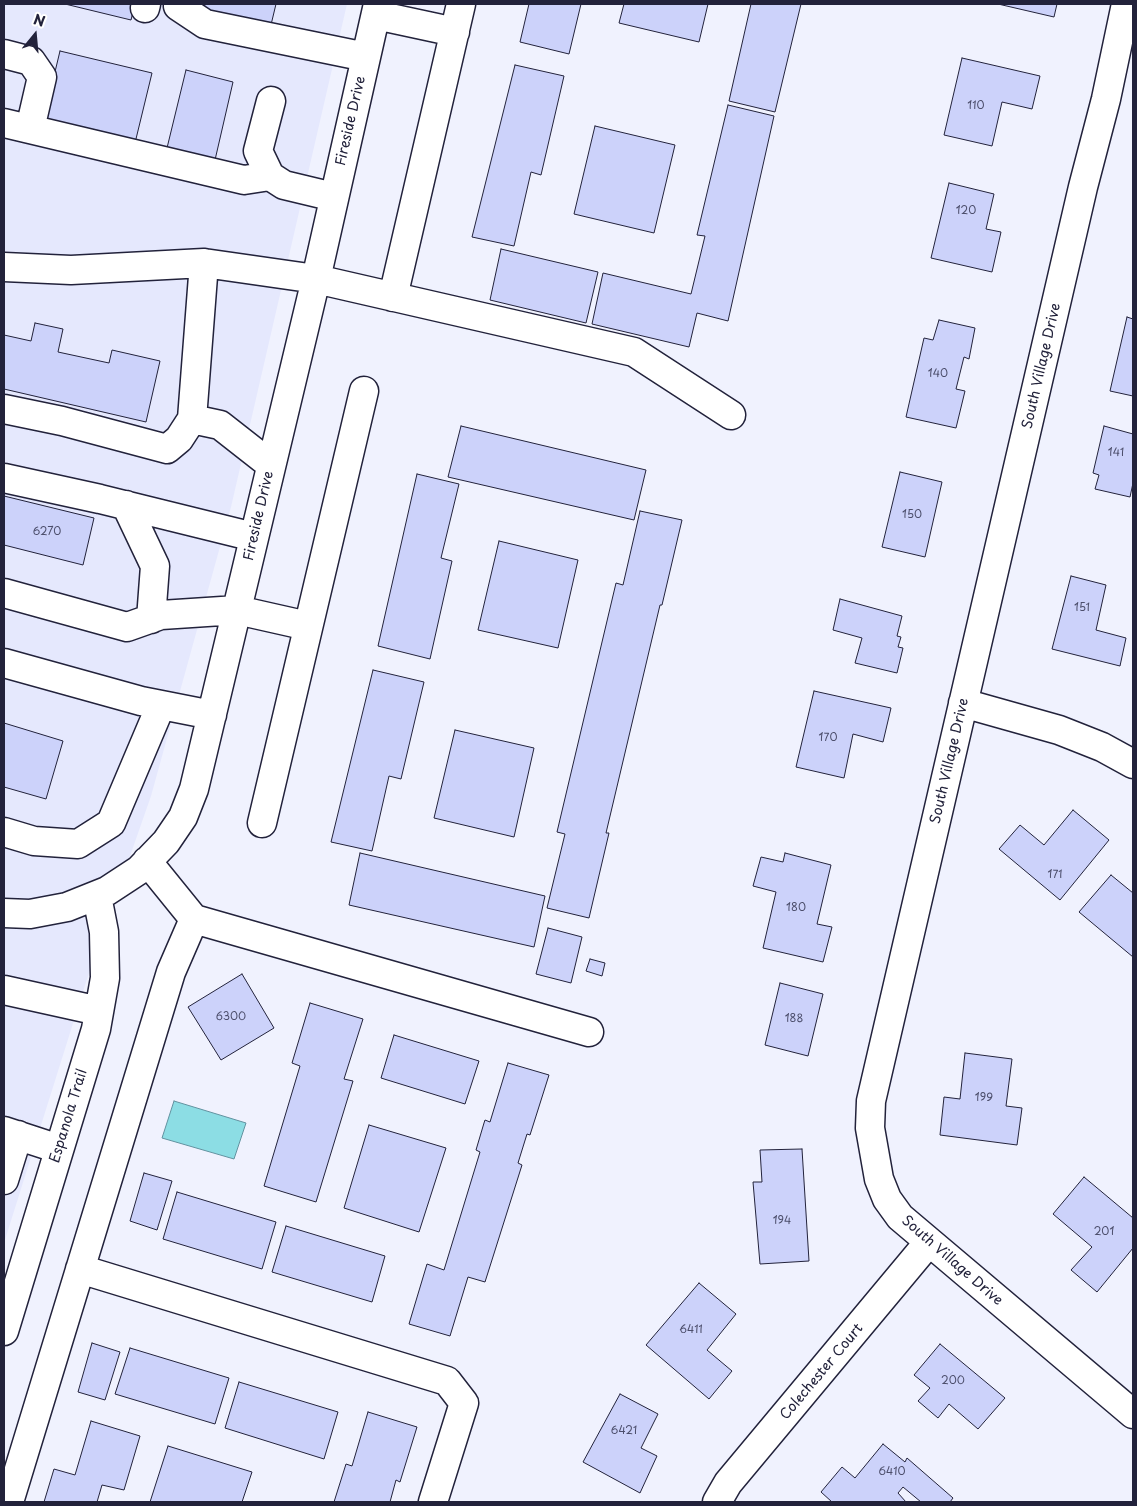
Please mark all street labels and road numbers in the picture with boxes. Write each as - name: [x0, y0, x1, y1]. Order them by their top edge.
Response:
- street label: Fireside Drive: [333, 74, 369, 168]
- street label: South Village Drive: [1019, 302, 1065, 430]
- street label: Fireside Drive: [241, 469, 277, 563]
- street label: South Village Drive: [927, 697, 973, 825]
- street label: Espanola Trail: [47, 1067, 91, 1165]
- street label: South Village Drive: [898, 1213, 1006, 1309]
- street label: Colechester Court: [777, 1321, 867, 1423]

